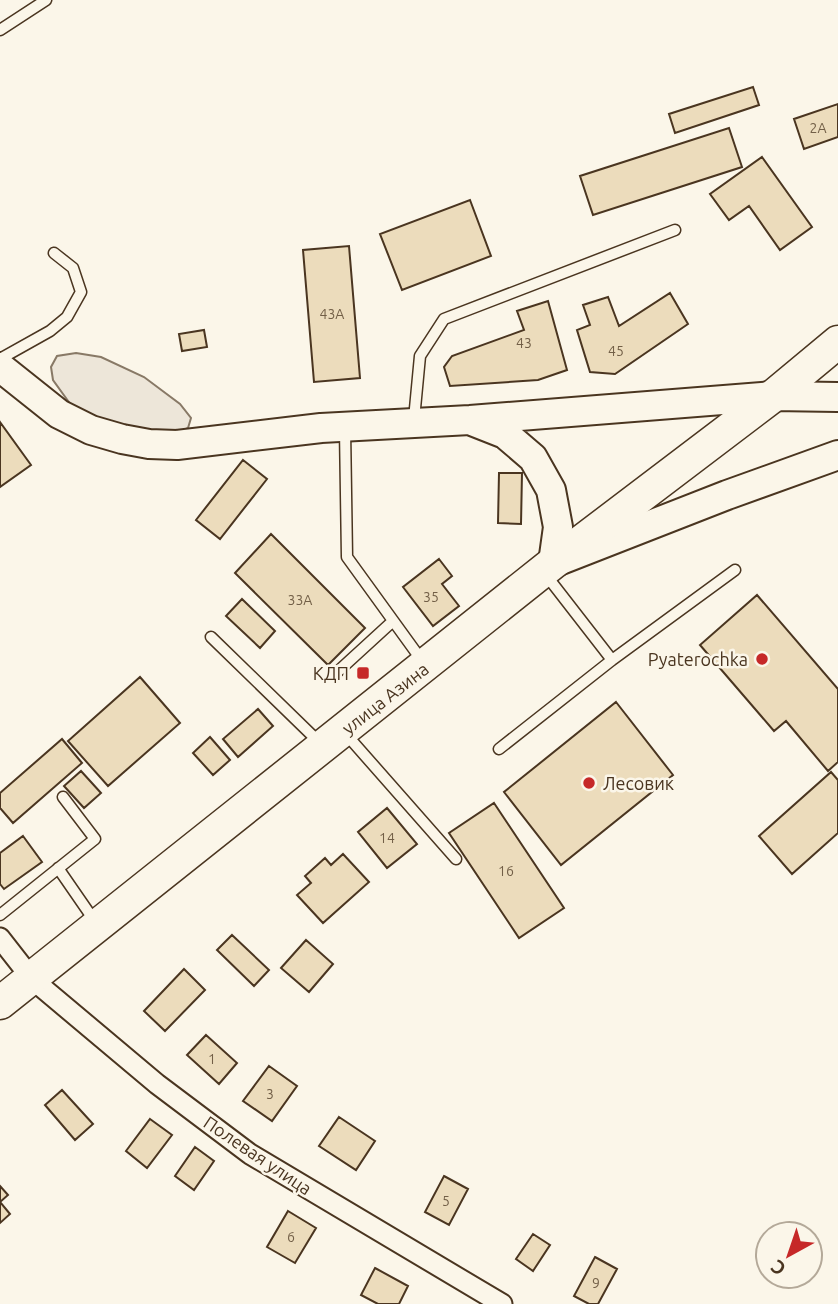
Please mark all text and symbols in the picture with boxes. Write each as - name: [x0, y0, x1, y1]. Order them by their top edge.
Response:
- house number: 2А: [810, 120, 827, 136]
- house number: 43А: [320, 306, 344, 322]
- house number: 43: [516, 335, 532, 351]
- house number: 45: [608, 343, 624, 359]
- house number: 35: [423, 589, 439, 605]
- house number: 33А: [288, 592, 312, 608]
- place label: Pyaterochka: [648, 649, 748, 669]
- marker: Pyaterochka: [754, 651, 770, 667]
- street label: улица Азина: [338, 658, 432, 738]
- place label: КДП: [313, 663, 349, 683]
- marker: КДП: [355, 665, 371, 681]
- place label: Лесовик: [603, 773, 674, 793]
- marker: Лесовик: [581, 775, 597, 791]
- house number: 14: [379, 830, 395, 846]
- house number: 16: [498, 863, 514, 879]
- house number: 1: [208, 1051, 216, 1067]
- house number: 3: [266, 1086, 274, 1102]
- street label: Полевая улица: [200, 1112, 316, 1198]
- house number: 5: [442, 1193, 450, 1209]
- north arrow: [754, 1220, 824, 1290]
- house number: 6: [287, 1229, 295, 1245]
- text: С: [766, 1256, 790, 1280]
- house number: 9: [592, 1275, 600, 1291]

